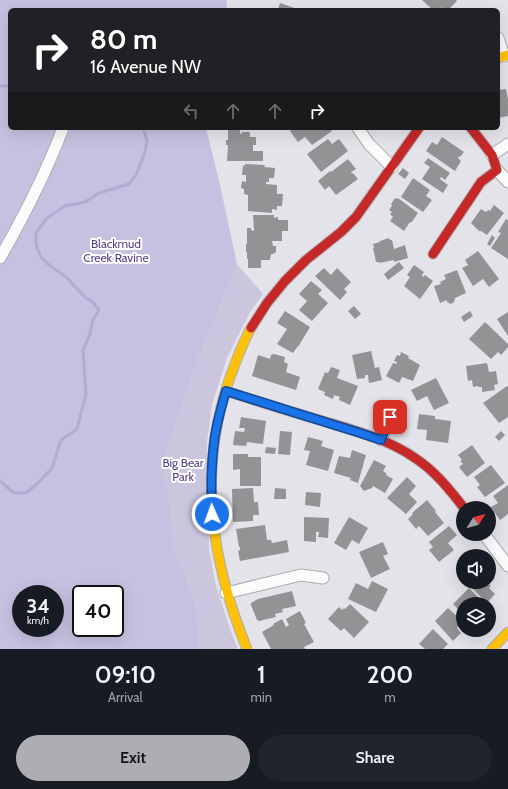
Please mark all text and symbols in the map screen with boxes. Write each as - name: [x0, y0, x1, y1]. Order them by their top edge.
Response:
- text: 80 m: [90, 22, 157, 56]
- icon: right: [24, 24, 76, 76]
- text: 16 Avenue NW: [90, 56, 201, 78]
- icon: left: [180, 100, 202, 122]
- icon: ahead: [222, 100, 244, 122]
- icon: ahead: [264, 100, 286, 122]
- icon: right: [306, 100, 328, 122]
- park label: Blackmud Creek Ravine: [83, 236, 149, 265]
- pin: [373, 400, 407, 434]
- icon: arrive: [379, 406, 401, 428]
- park label: Big Bear Park: [162, 455, 204, 484]
- position arrow: [191, 493, 233, 535]
- north arrow: [456, 501, 496, 541]
- map controls: [456, 501, 496, 637]
- button: sound: [456, 549, 496, 589]
- speed limit sign: 40: [72, 585, 124, 637]
- text: 34: [26, 594, 50, 618]
- button: layers: [456, 597, 496, 637]
- text: km/h: [27, 614, 49, 627]
- text: 09:10: [95, 660, 156, 689]
- text: 1: [257, 660, 266, 689]
- text: 200: [367, 660, 413, 689]
- text: Arrival: [108, 689, 143, 705]
- text: min: [251, 689, 272, 705]
- text: m: [384, 689, 396, 705]
- button: Exit: [16, 735, 250, 781]
- button: Share: [258, 735, 492, 781]

